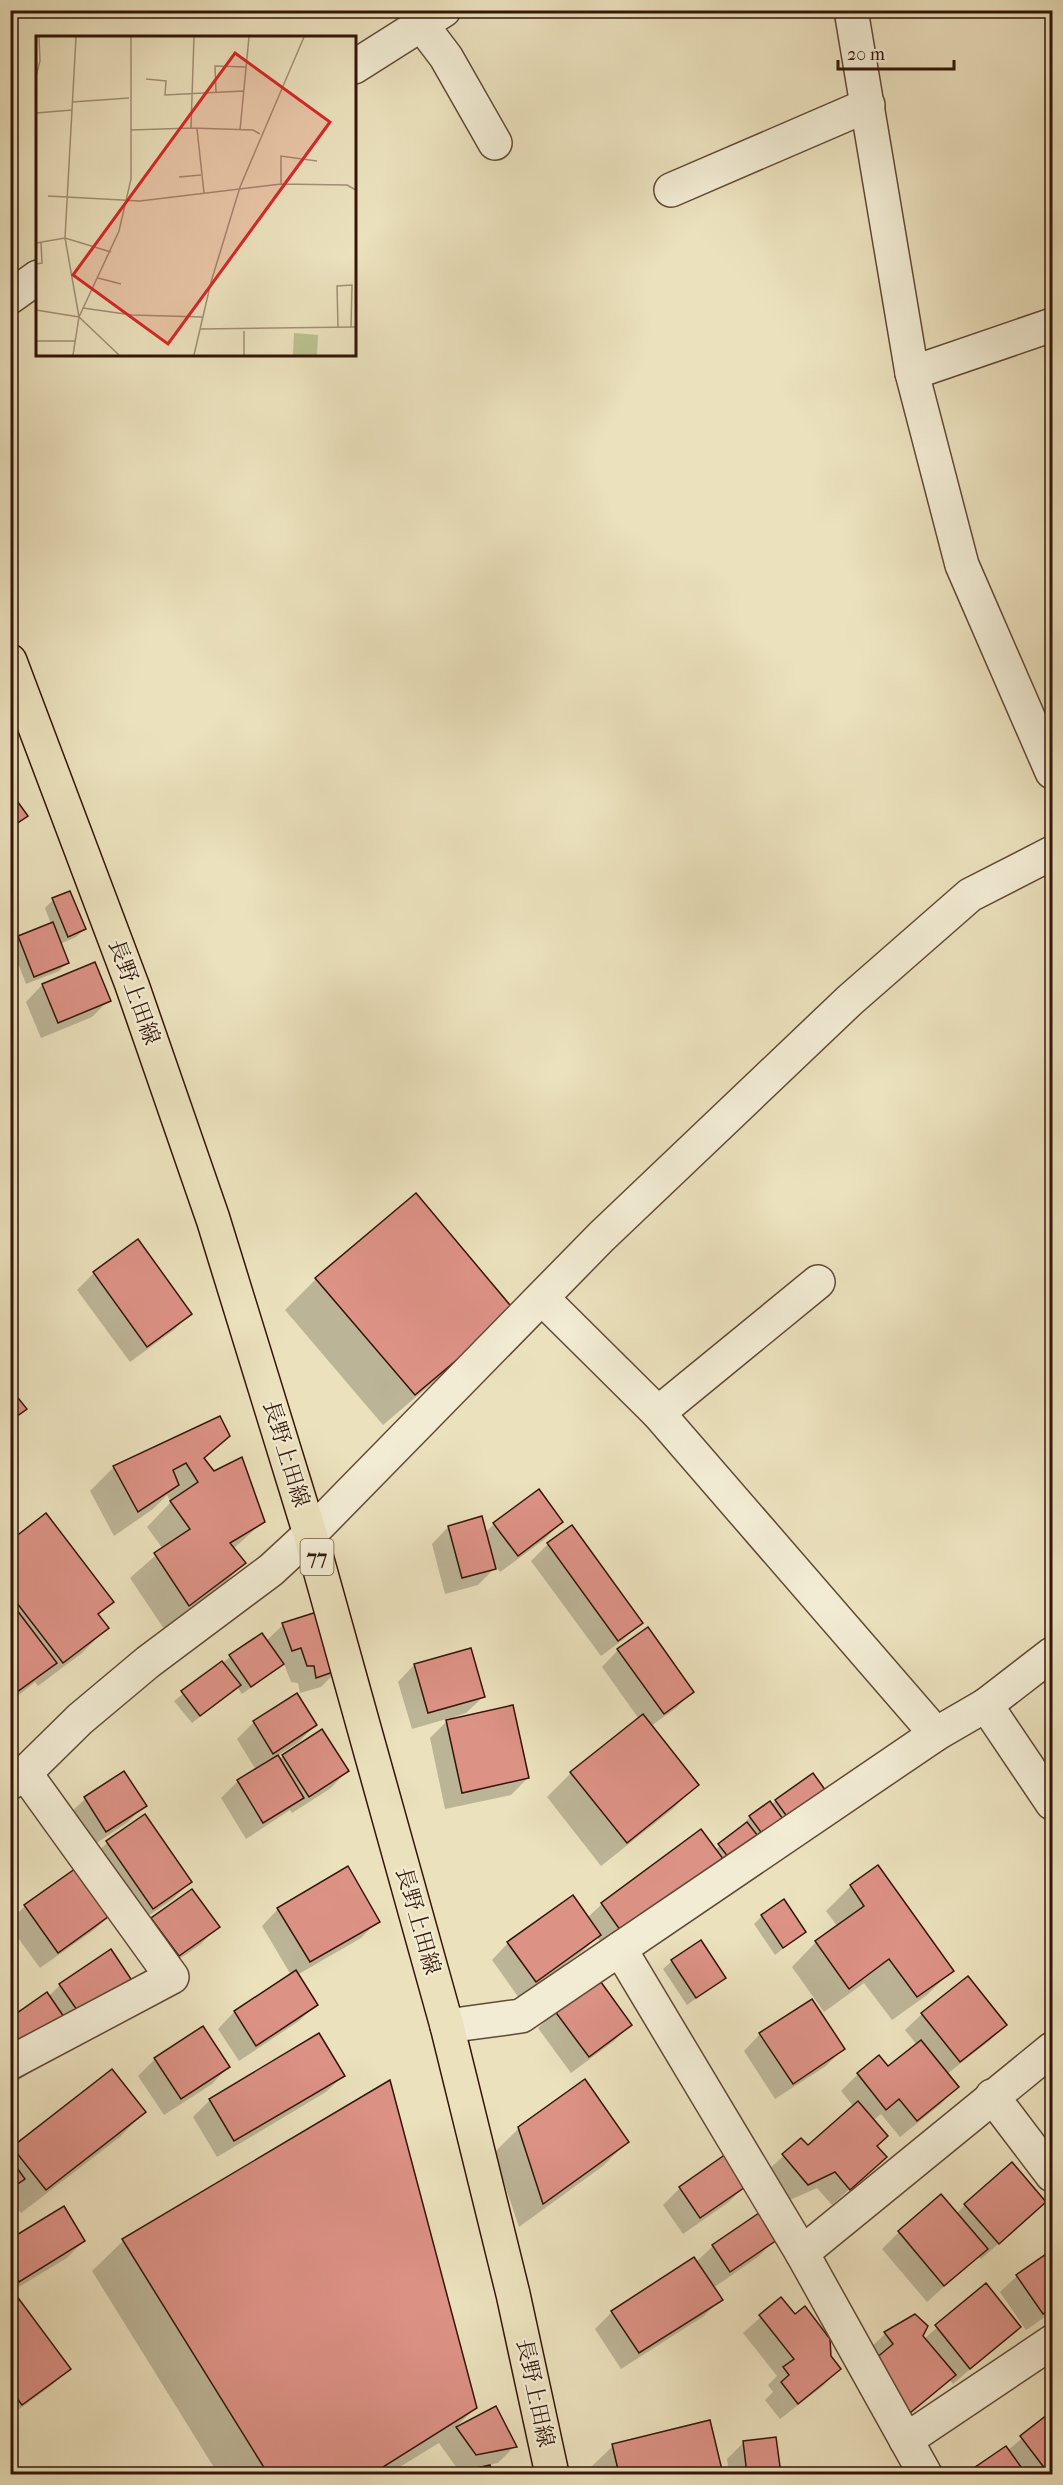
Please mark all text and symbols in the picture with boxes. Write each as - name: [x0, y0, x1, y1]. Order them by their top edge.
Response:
- scale bar: [838, 33, 954, 71]
- inset map: [36, 36, 356, 356]
- text: 20 m: [847, 44, 885, 65]
- street label: 長野上田線: [103, 936, 165, 1048]
- street label: 長野上田線: [257, 1398, 315, 1510]
- road number: 77: [300, 1539, 334, 1575]
- street label: 長野上田線: [390, 1865, 446, 1977]
- street label: 長野上田線: [511, 2336, 559, 2450]

